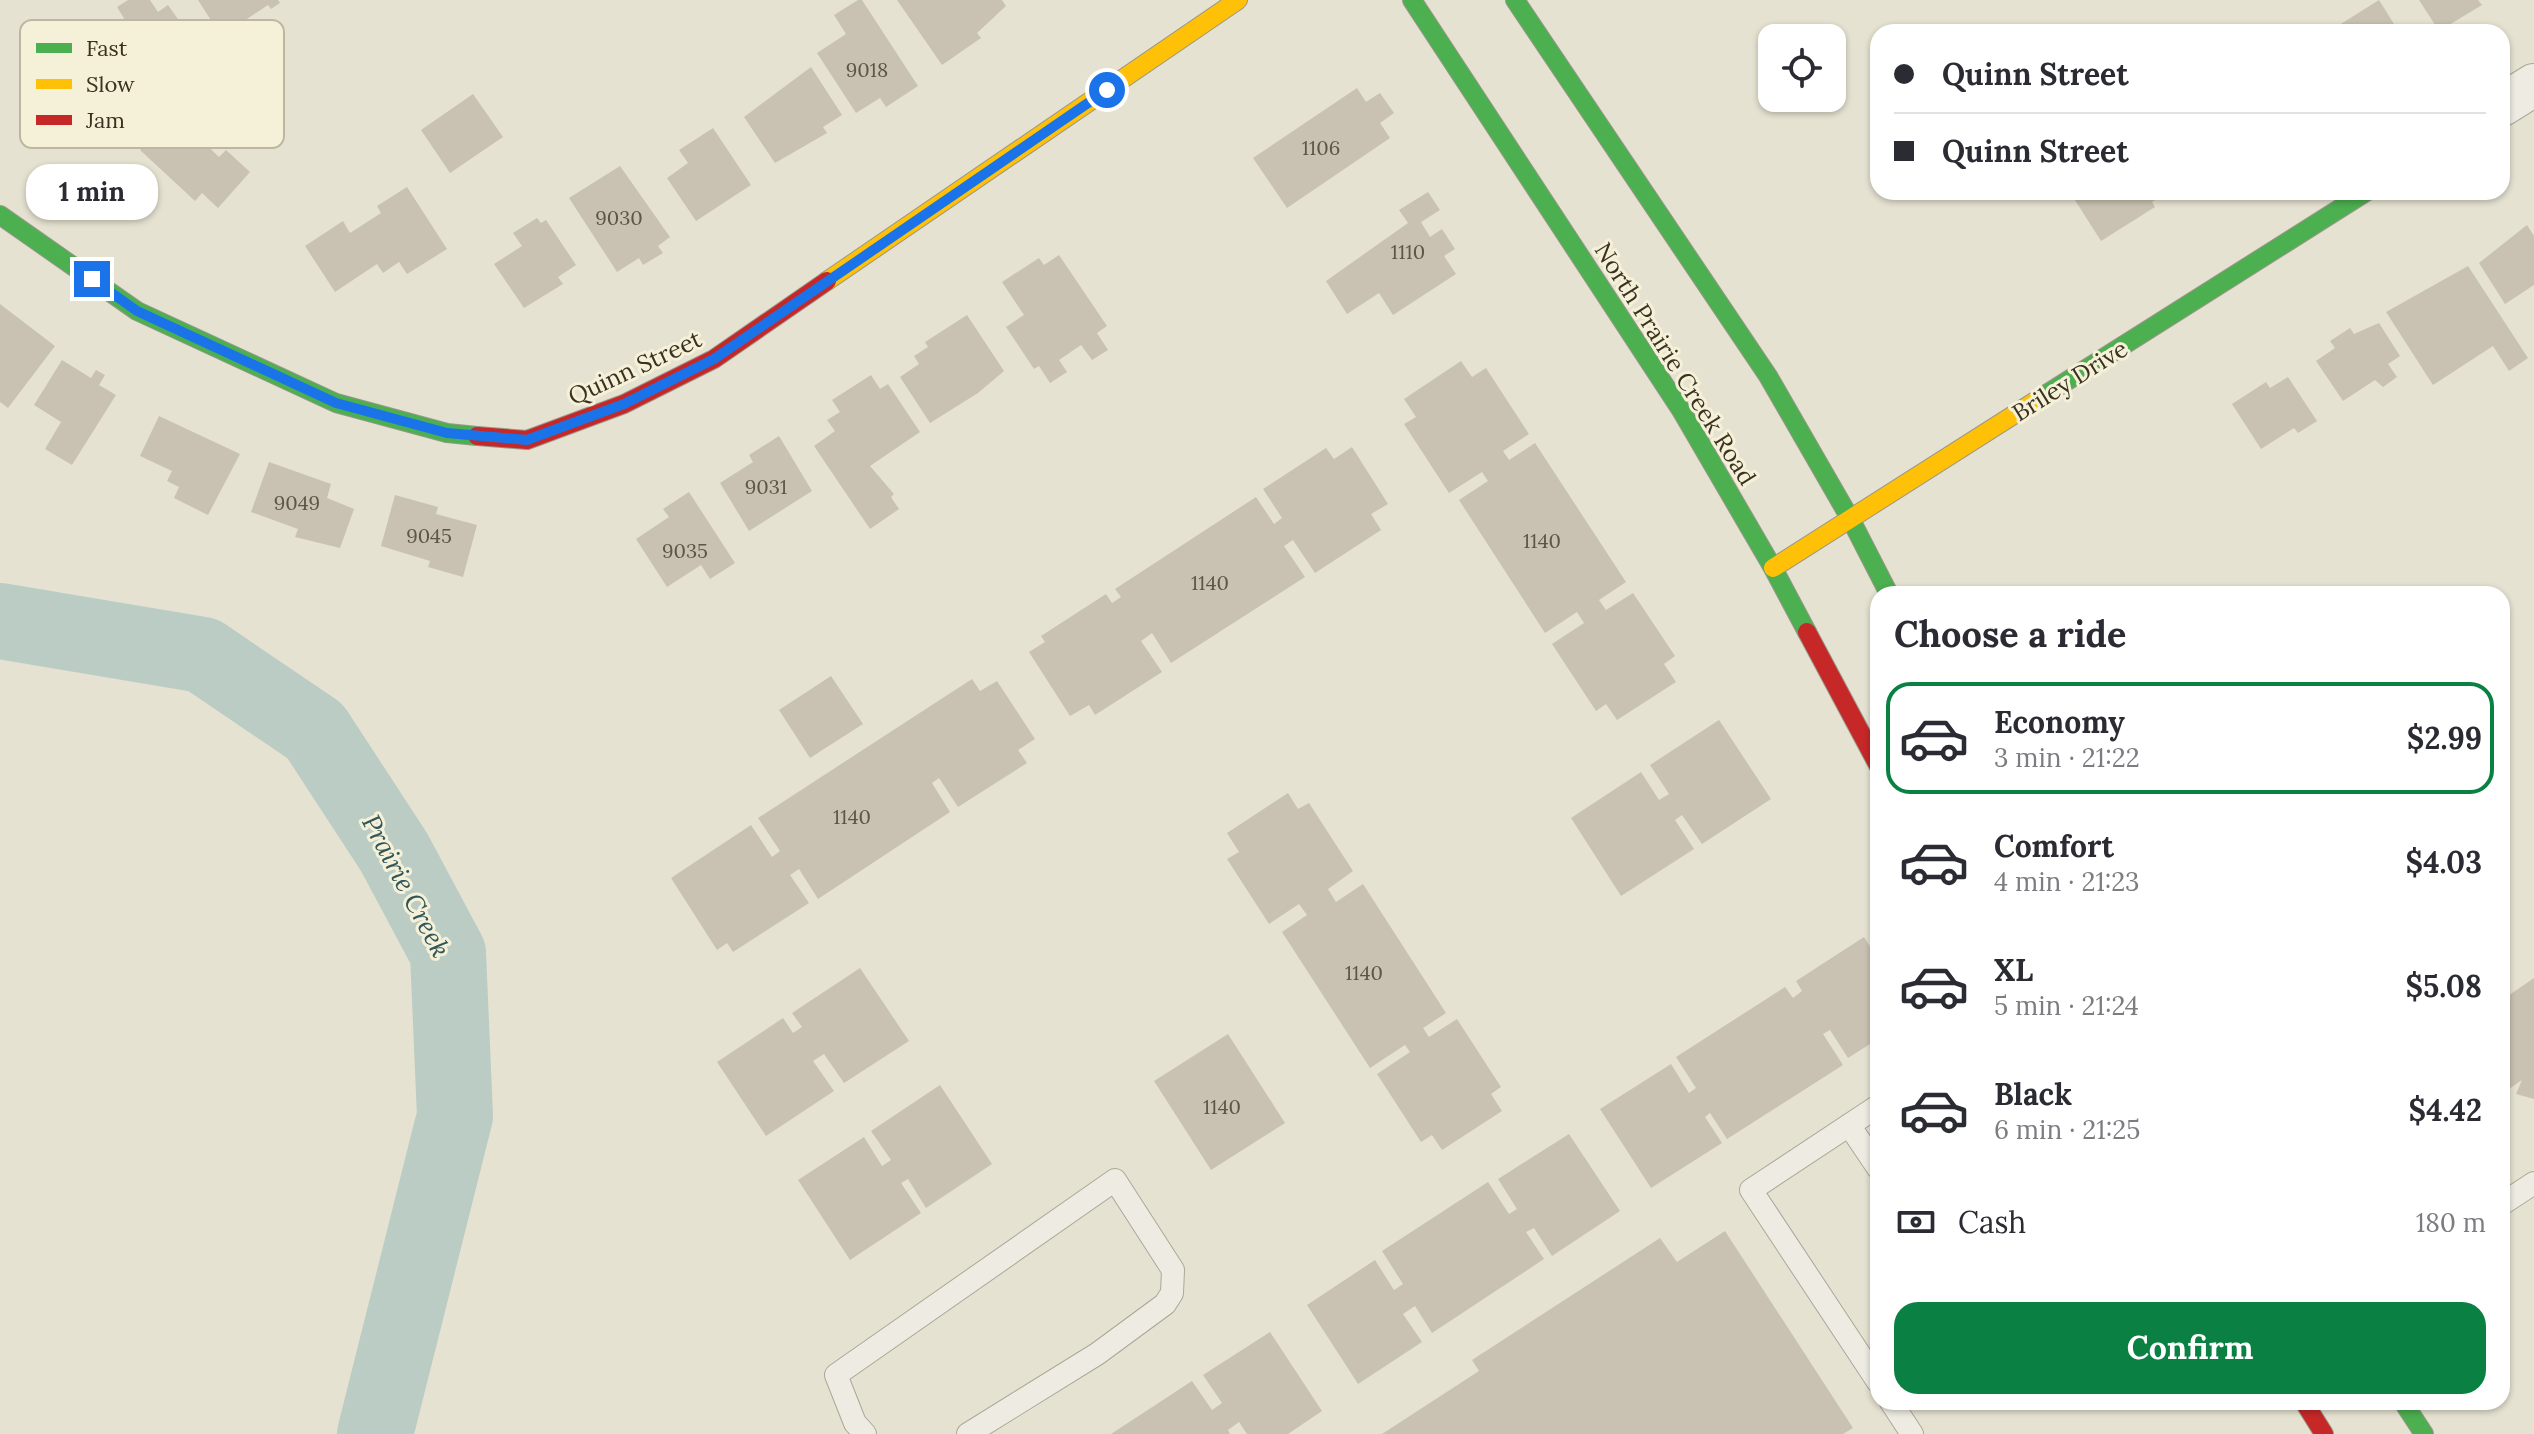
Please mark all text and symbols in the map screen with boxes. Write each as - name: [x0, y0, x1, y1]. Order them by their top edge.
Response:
- legend: [20, 20, 284, 148]
- map controls: [1758, 24, 1846, 112]
- button: locate: [1758, 24, 1846, 112]
- text: Fast: [86, 34, 128, 62]
- text: Quinn Street: [1942, 55, 2129, 93]
- house number: 9018: [846, 57, 888, 82]
- text: Slow: [86, 70, 135, 98]
- route start: [1089, 72, 1125, 108]
- text: Jam: [85, 106, 125, 134]
- text: Quinn Street: [1942, 132, 2129, 170]
- house number: 1106: [1302, 135, 1340, 160]
- callout: 1 min: [26, 163, 158, 219]
- text: 1 min: [59, 175, 125, 208]
- house number: 9030: [595, 205, 643, 230]
- street label: North Prairie Creek Road: [1588, 236, 1763, 491]
- house number: 1110: [1391, 239, 1425, 264]
- route end: [74, 261, 110, 297]
- street label: Quinn Street: [563, 323, 707, 412]
- street label: Briley Drive: [2006, 333, 2133, 428]
- house number: 9031: [745, 474, 787, 499]
- house number: 9049: [274, 490, 320, 515]
- house number: 9045: [406, 523, 452, 548]
- house number: 1140: [1523, 528, 1561, 553]
- house number: 9035: [662, 538, 708, 563]
- house number: 1140: [1191, 570, 1229, 595]
- text: Choose a ride: [1894, 611, 2126, 657]
- icon: car: [1898, 702, 1970, 774]
- text: Economy: [1994, 703, 2125, 741]
- text: $2.99: [2407, 719, 2482, 757]
- text: 3 min · 21:22: [1994, 741, 2140, 774]
- house number: 1140: [833, 804, 871, 829]
- water label: Prairie Creek: [355, 809, 458, 963]
- icon: car: [1898, 826, 1970, 898]
- text: Comfort: [1994, 827, 2114, 865]
- text: $4.03: [2406, 843, 2482, 881]
- text: 4 min · 21:23: [1994, 865, 2139, 898]
- icon: car: [1898, 950, 1970, 1022]
- text: XL: [1994, 951, 2033, 989]
- house number: 1140: [1345, 960, 1383, 985]
- text: $5.08: [2405, 967, 2482, 1005]
- text: 5 min · 21:24: [1994, 989, 2139, 1022]
- icon: car: [1898, 1074, 1970, 1146]
- text: Black: [1994, 1075, 2072, 1113]
- text: $4.42: [2409, 1091, 2482, 1129]
- house number: 1140: [1203, 1094, 1241, 1119]
- text: 6 min · 21:25: [1994, 1113, 2140, 1146]
- icon: cash: [1894, 1200, 1938, 1244]
- text: Cash: [1958, 1203, 2026, 1241]
- text: 180 m: [2416, 1206, 2486, 1239]
- button: Confirm: [1894, 1302, 2486, 1394]

